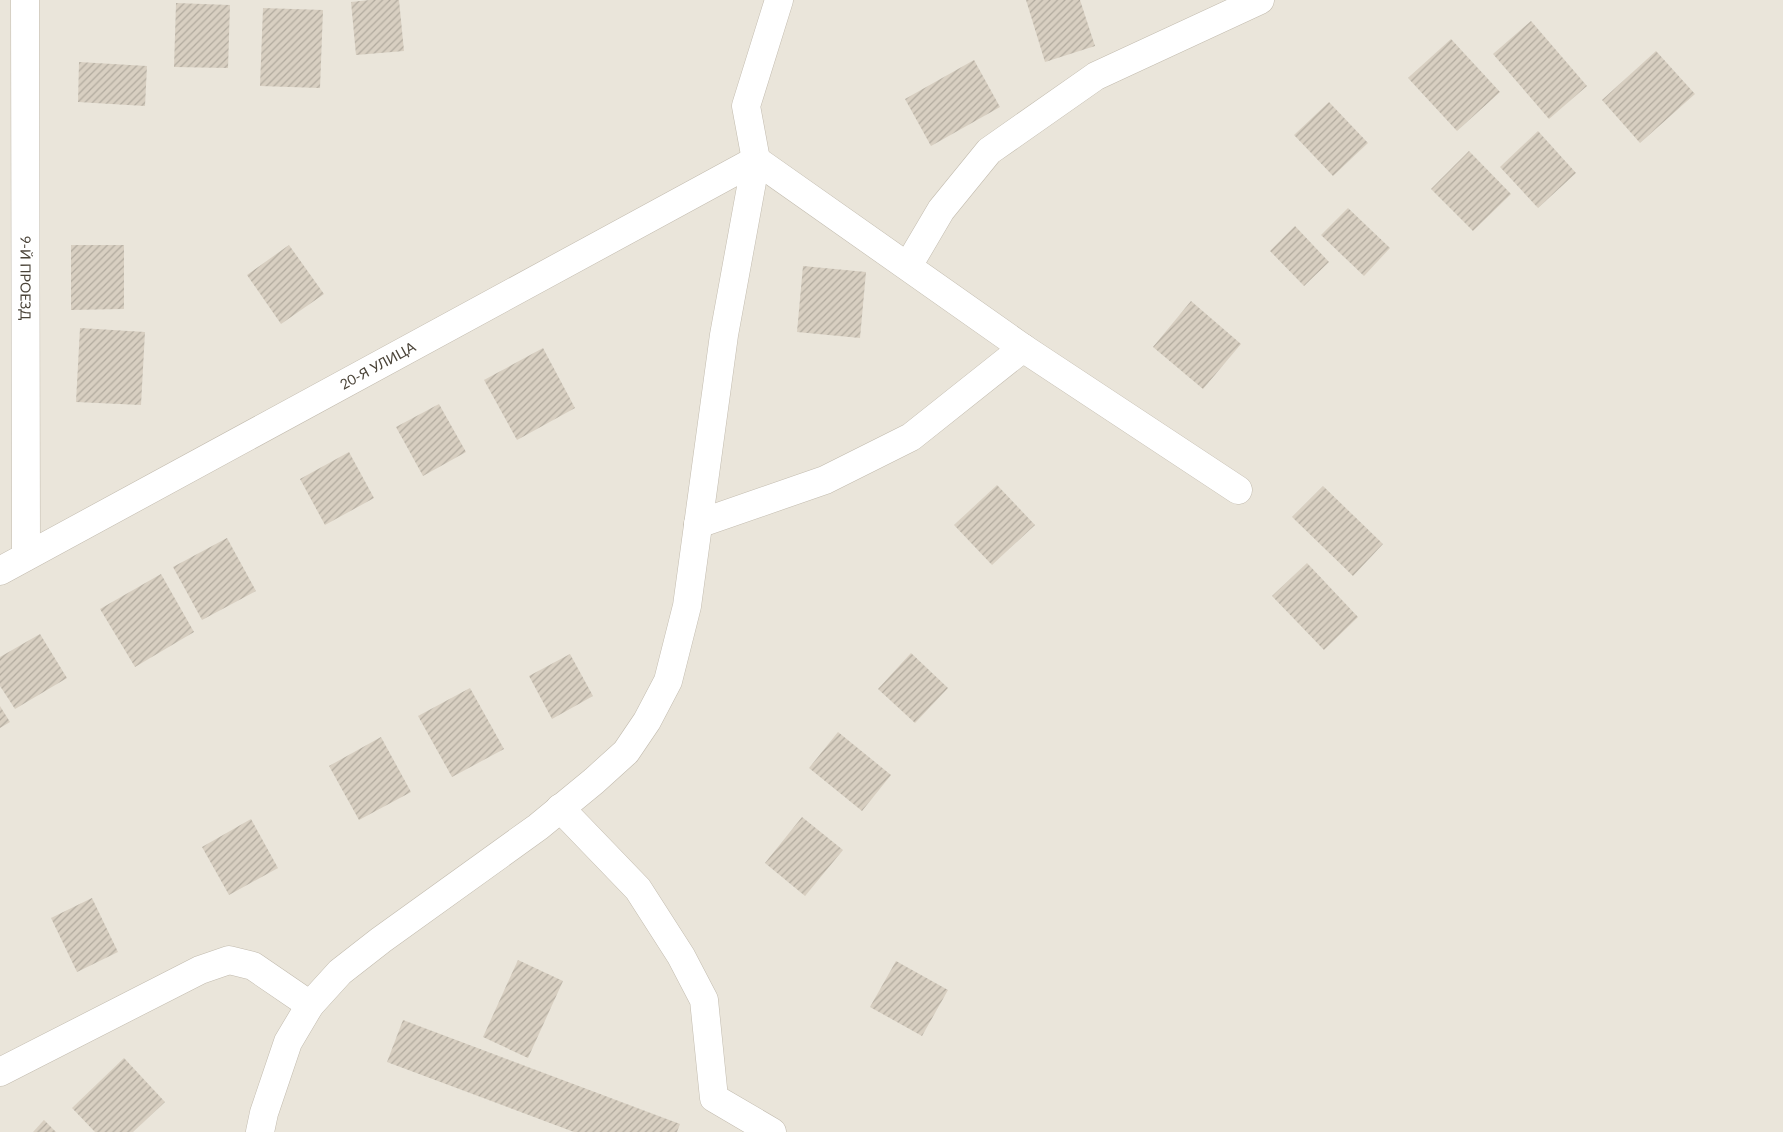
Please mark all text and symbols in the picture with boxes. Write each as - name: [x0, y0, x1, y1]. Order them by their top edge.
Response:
- street label: 9-Й ПРОЕЗД: [17, 236, 35, 320]
- street label: 20-Я УЛИЦА: [337, 337, 419, 393]

